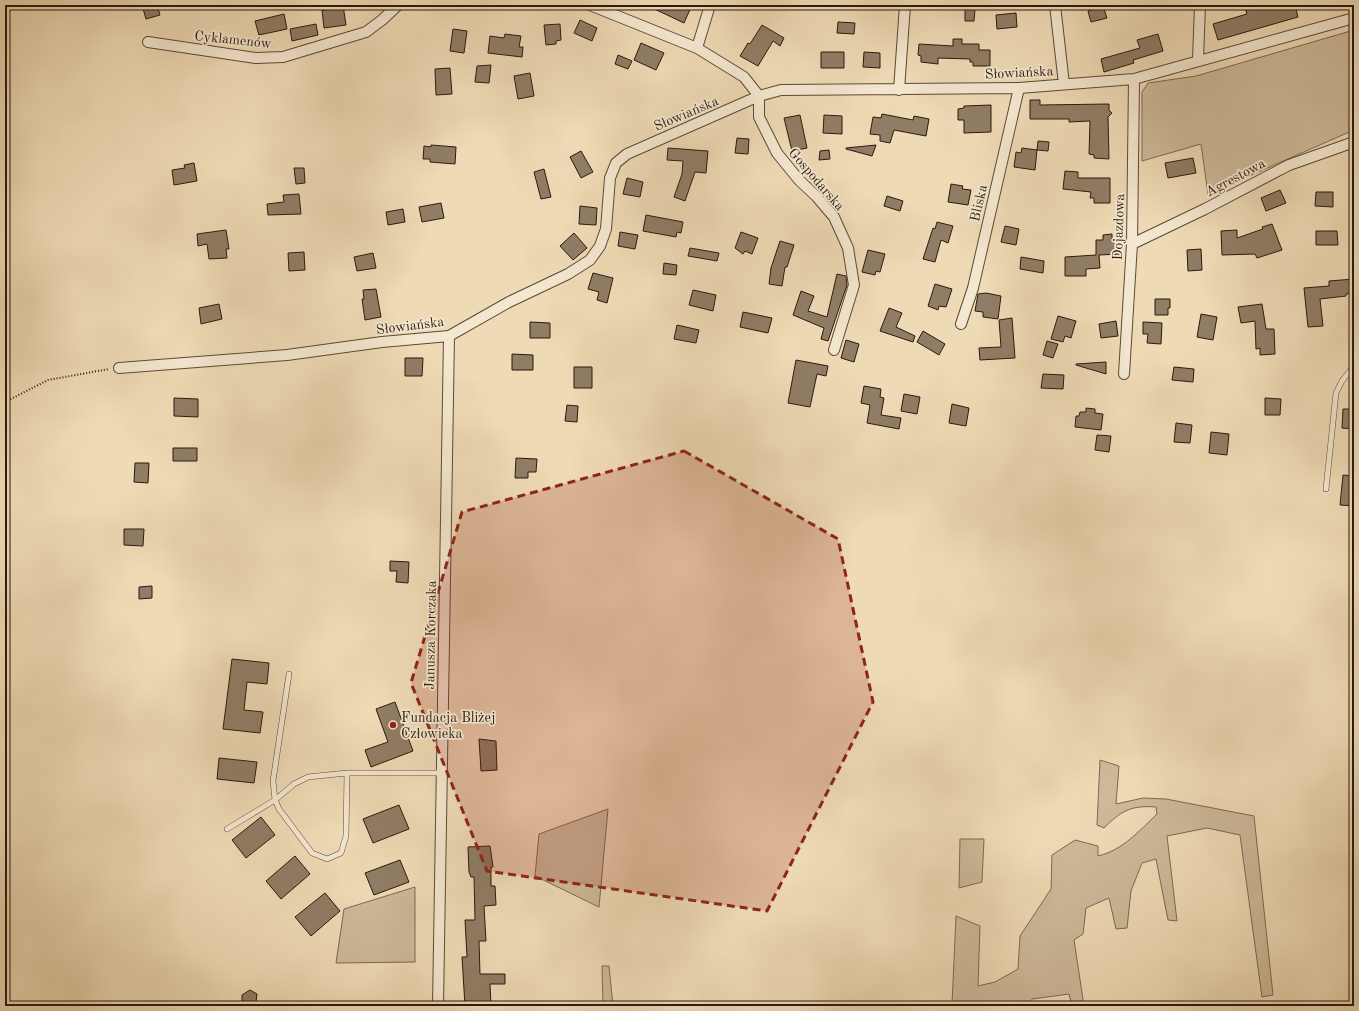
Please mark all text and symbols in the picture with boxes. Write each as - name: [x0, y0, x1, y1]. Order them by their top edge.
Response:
- street label: Cyklamenów: [194, 29, 272, 51]
- street label: Słowiańska: [984, 64, 1054, 82]
- street label: Słowiańska: [652, 94, 721, 134]
- street label: Gospodarska: [786, 146, 847, 214]
- street label: Agrestowa: [1203, 156, 1268, 199]
- street label: Bliska: [968, 183, 990, 223]
- street label: Dojazdowa: [1111, 193, 1127, 261]
- street label: Słowiańska: [375, 315, 445, 337]
- street label: Janusza Korczaka: [423, 580, 439, 690]
- place label: Fundacja Bliżej Człowieka: [401, 711, 495, 741]
- marker: Fundacja Bliżej Człowieka: [388, 720, 398, 730]

